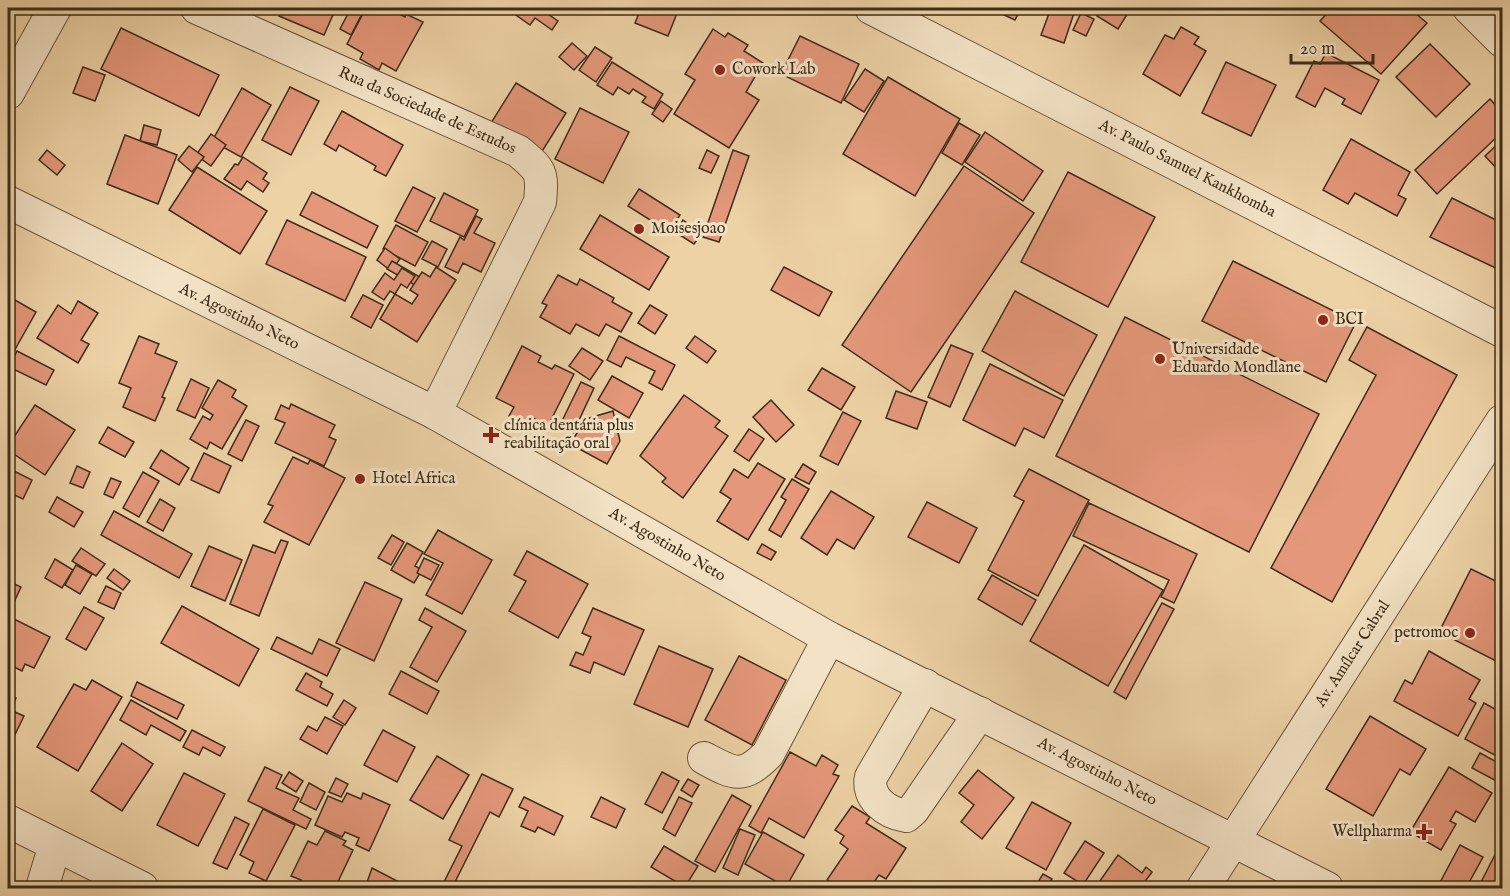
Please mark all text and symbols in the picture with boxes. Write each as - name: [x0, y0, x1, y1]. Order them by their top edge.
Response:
- scale bar: [1291, 27, 1374, 65]
- text: 20 m: [1300, 38, 1335, 61]
- place label: Cowork Lab: [732, 60, 816, 80]
- street label: Rua da Sociedade de Estudos: [335, 63, 519, 159]
- marker: Cowork Lab: [713, 63, 727, 77]
- street label: Av. Paulo Samuel Kankhomba: [1094, 115, 1279, 222]
- place label: Moisesjoao: [651, 219, 726, 239]
- marker: Moisesjoao: [632, 222, 646, 236]
- street label: Av. Agostinho Neto: [175, 279, 303, 355]
- place label: BCI: [1335, 310, 1364, 330]
- marker: BCI: [1316, 313, 1330, 327]
- place label: Universidade Eduardo Mondlane: [1172, 340, 1301, 378]
- marker: Universidade Eduardo Mondlane: [1153, 352, 1167, 366]
- place label: clínica dentária plus reabilitação oral: [504, 416, 634, 454]
- marker: clínica dentária plus reabilitação oral: [482, 426, 500, 444]
- place label: Hotel Africa: [372, 469, 455, 489]
- marker: Hotel Africa: [353, 472, 367, 486]
- street label: Av. Agostinho Neto: [604, 503, 729, 587]
- street label: Av. Amílcar Cabral: [1311, 596, 1395, 712]
- place label: petromoc: [1394, 623, 1458, 643]
- marker: petromoc: [1463, 626, 1477, 640]
- street label: Av. Agostinho Neto: [1033, 733, 1160, 811]
- place label: Wellpharma: [1332, 822, 1412, 842]
- marker: Wellpharma: [1417, 825, 1431, 839]

